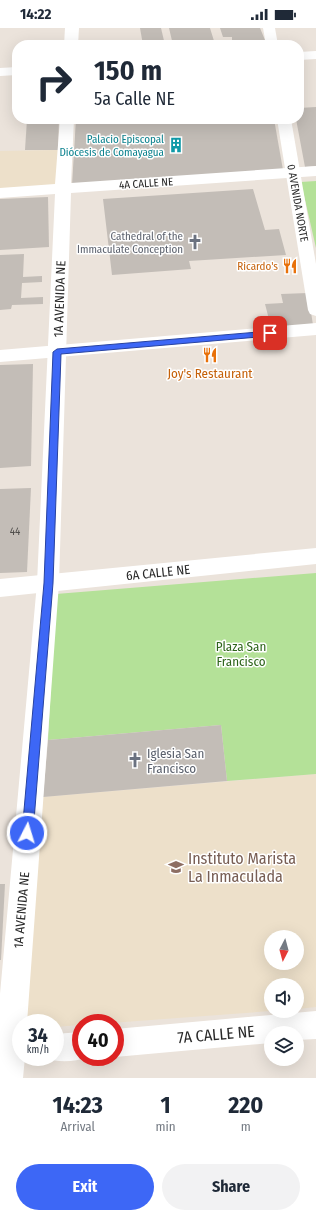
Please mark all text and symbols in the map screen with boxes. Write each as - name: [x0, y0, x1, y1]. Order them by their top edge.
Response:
- text: 14:22: [20, 5, 51, 23]
- text: 150 m: [94, 54, 162, 87]
- icon: right: [28, 56, 80, 108]
- text: 5a Calle NE: [94, 88, 175, 110]
- place label: Palacio Episcopal Diócesis de Comayagua: [59, 133, 164, 159]
- building icon: Palacio Episcopal Diócesis de Comayagua: [167, 136, 185, 154]
- street label: 0 AVENIDA NORTE: [284, 163, 311, 243]
- street label: 4A CALLE NE: [118, 175, 174, 192]
- place label: Cathedral of the Immaculate Conception: [77, 230, 183, 256]
- church icon: Cathedral of the Immaculate Conception: [186, 233, 204, 251]
- restaurant icon: Ricardo's: [281, 257, 299, 275]
- street label: 1A AVENIDA NE: [51, 260, 68, 338]
- place label: Ricardo's: [237, 260, 278, 273]
- pin: [253, 316, 287, 350]
- icon: arrive: [259, 322, 281, 344]
- restaurant icon: Joy's Restaurant: [201, 346, 219, 364]
- place label: Joy's Restaurant: [167, 366, 253, 381]
- house number: 44: [10, 525, 21, 538]
- street label: 6A CALLE NE: [125, 562, 191, 583]
- park label: Plaza San Francisco: [216, 639, 266, 669]
- place label: Iglesia San Francisco: [147, 746, 204, 776]
- church icon: Iglesia San Francisco: [126, 751, 144, 769]
- position arrow: [6, 812, 48, 854]
- place label: Instituto Marista La Inmaculada: [188, 849, 296, 886]
- school or university icon: Instituto Marista La Inmaculada: [167, 858, 185, 876]
- street label: 1A AVENIDA NE: [11, 871, 32, 949]
- north arrow: [264, 930, 304, 970]
- map controls: [264, 930, 304, 1066]
- button: sound: [264, 978, 304, 1018]
- speed limit sign: 40: [72, 1014, 124, 1066]
- street label: 7A CALLE NE: [177, 1022, 255, 1047]
- text: 34: [28, 1023, 48, 1047]
- button: layers: [264, 1026, 304, 1066]
- text: km/h: [27, 1044, 49, 1056]
- text: 14:23: [53, 1091, 103, 1119]
- text: 1: [160, 1091, 171, 1119]
- text: 220: [228, 1091, 263, 1119]
- text: Arrival: [61, 1119, 95, 1134]
- text: min: [155, 1119, 176, 1134]
- text: m: [241, 1119, 251, 1134]
- button: Exit: [16, 1164, 154, 1210]
- button: Share: [162, 1164, 300, 1210]

